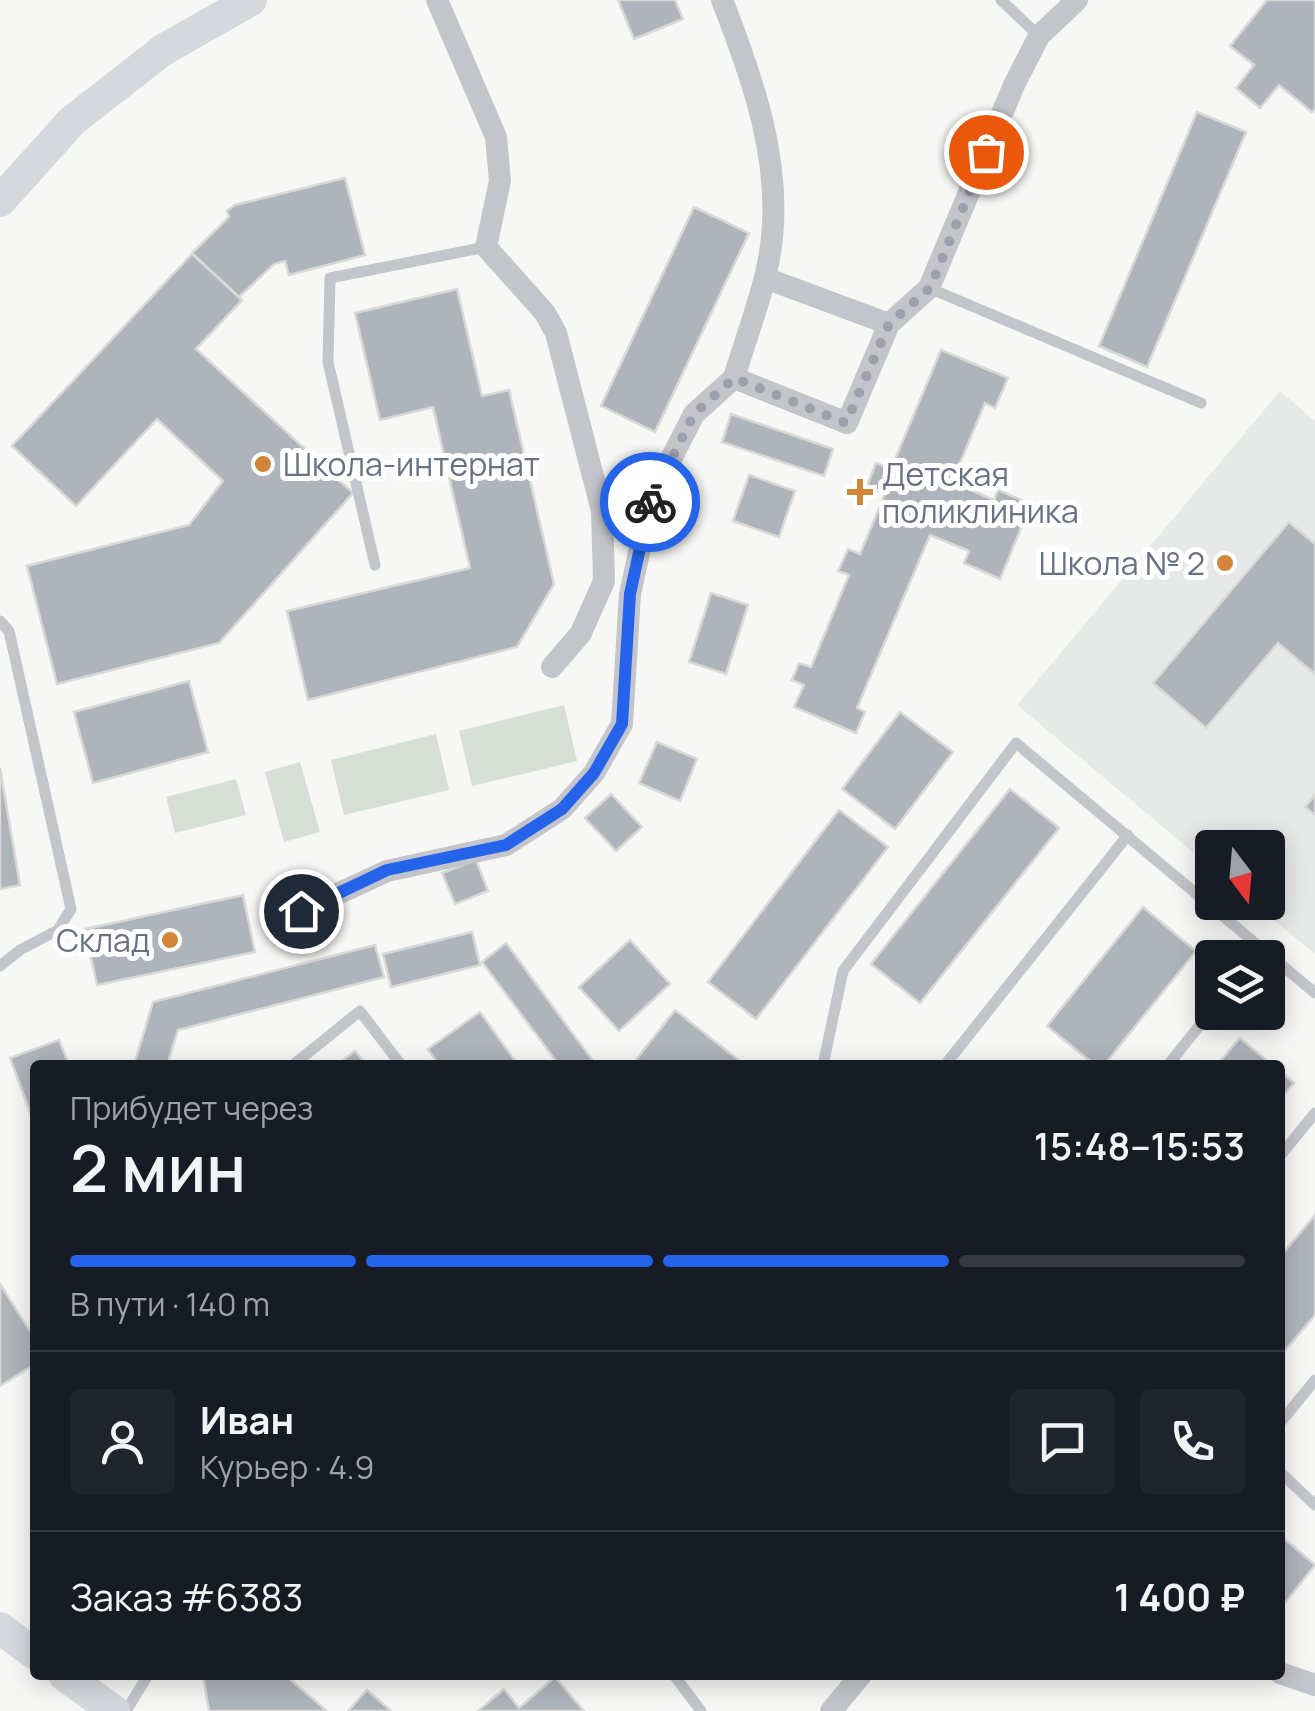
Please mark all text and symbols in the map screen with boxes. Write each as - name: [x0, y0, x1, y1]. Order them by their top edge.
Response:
- pin: [944, 110, 1029, 195]
- icon: bag: [959, 125, 1014, 180]
- place label: Школа-интернат: [283, 442, 540, 486]
- courier: [600, 452, 700, 552]
- place label: Детская поликлиника: [882, 452, 1079, 533]
- marker: Школа-интернат: [252, 453, 274, 475]
- icon: bike: [623, 475, 678, 530]
- marker: Детская поликлиника: [847, 479, 873, 505]
- place label: Школа № 2: [1039, 541, 1205, 585]
- marker: Школа № 2: [1214, 552, 1236, 574]
- north arrow: [1195, 830, 1285, 920]
- map controls: [1195, 830, 1285, 1030]
- pin: [259, 869, 344, 954]
- icon: home: [274, 884, 329, 939]
- place label: Склад: [56, 918, 150, 962]
- marker: Склад: [159, 929, 181, 951]
- button: layers: [1195, 940, 1285, 1030]
- text: Прибудет через: [70, 1086, 313, 1130]
- text: 15:48–15:53: [1034, 1119, 1245, 1171]
- text: 2 мин: [70, 1123, 246, 1212]
- text: В пути · 140 m: [70, 1282, 270, 1326]
- button: person: [70, 1389, 175, 1494]
- button: chat: [1010, 1389, 1115, 1494]
- button: phone: [1140, 1389, 1245, 1494]
- text: Иван: [200, 1393, 294, 1445]
- text: Курьер · 4.9: [200, 1445, 374, 1489]
- text: Заказ #6383: [70, 1570, 303, 1622]
- text: 1 400 ₽: [1114, 1570, 1245, 1622]

